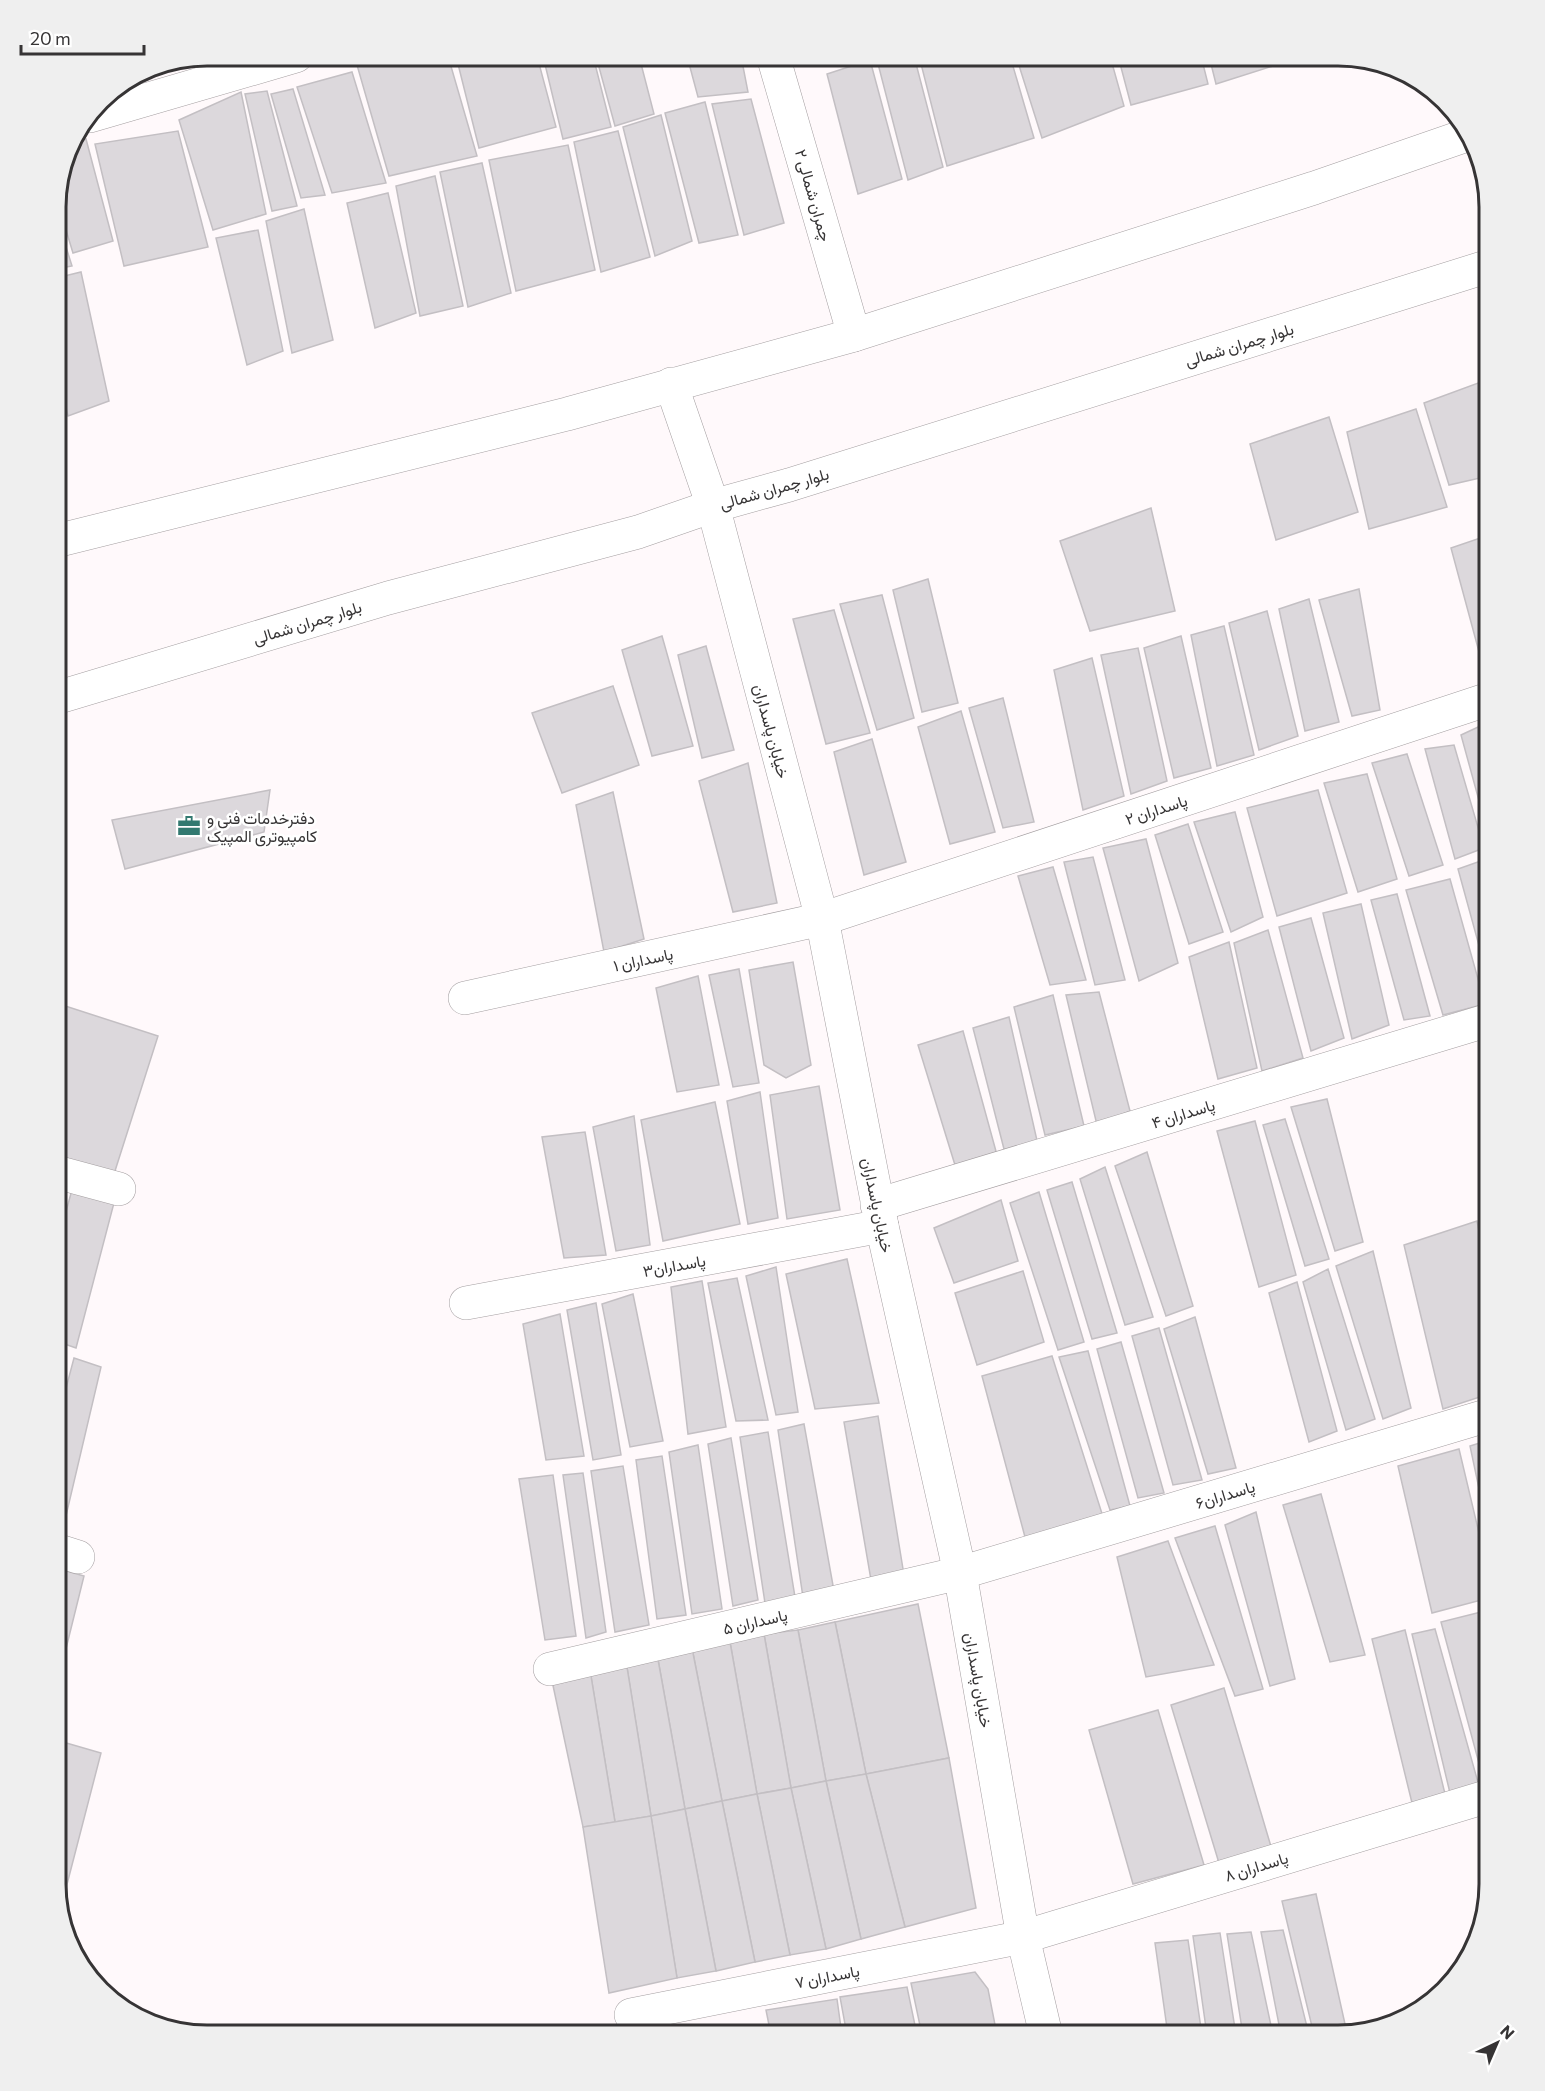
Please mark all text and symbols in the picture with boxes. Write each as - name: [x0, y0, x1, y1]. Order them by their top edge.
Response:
- scale bar: [21, 18, 144, 56]
- text: 20 m: [30, 27, 71, 49]
- street label: چمران شمالی ۲: [789, 147, 836, 244]
- street label: بلوار چمران شمالی: [1182, 318, 1297, 372]
- street label: بلوار چمران شمالی: [717, 463, 832, 516]
- street label: بلوار چمران شمالی: [250, 596, 365, 650]
- street label: خیابان پاسداران: [747, 682, 794, 781]
- street label: پاسداران ۲: [1122, 790, 1190, 831]
- place label: دفترخدمات فنی و کامپیوتری المپیک: [207, 808, 317, 848]
- office icon: دفترخدمات فنی و کامپیوتری المپیک: [176, 813, 202, 839]
- street label: پاسداران ۱: [611, 943, 675, 978]
- street label: پاسداران ۴: [1149, 1094, 1218, 1134]
- street label: خیابان پاسداران: [856, 1156, 897, 1255]
- street label: پاسداران۳: [641, 1250, 707, 1283]
- street label: پاسداران۶: [1193, 1476, 1258, 1515]
- street label: پاسداران ۵: [721, 1604, 790, 1641]
- street label: خیابان پاسداران: [958, 1631, 997, 1730]
- street label: پاسداران ۸: [1222, 1847, 1291, 1888]
- street label: پاسداران ۷: [793, 1960, 862, 1995]
- north arrow: [1467, 2013, 1527, 2073]
- text: N: [1497, 2021, 1519, 2043]

